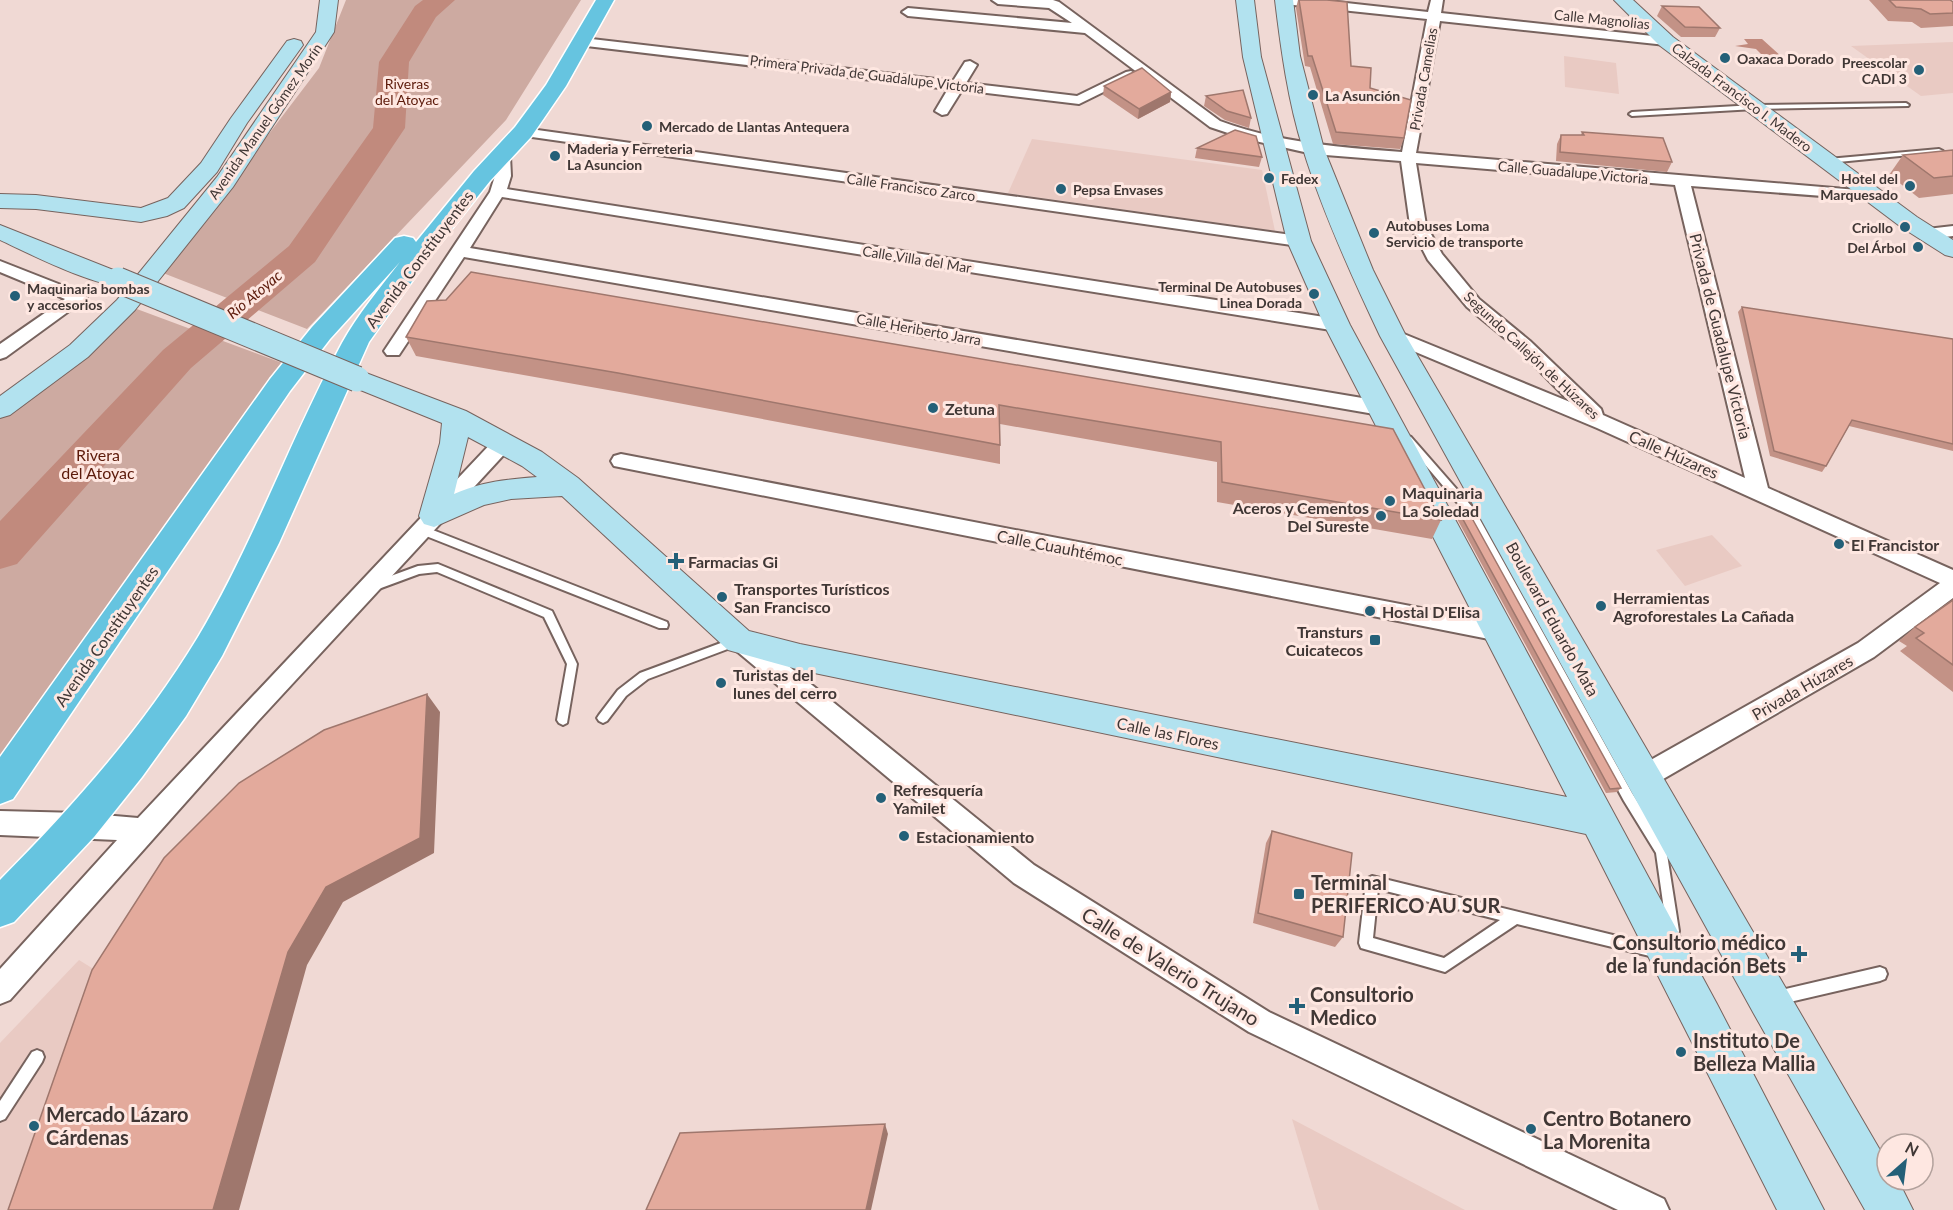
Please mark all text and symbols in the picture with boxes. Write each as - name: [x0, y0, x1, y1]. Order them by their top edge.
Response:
- street label: Calle Magnolias: [1553, 6, 1651, 32]
- street label: Privada Camelias: [1406, 26, 1440, 132]
- street label: Calzada Francisco I. Madero: [1669, 39, 1815, 155]
- street label: Avenida Manuel Gómez Morín: [205, 40, 325, 202]
- place label: Oaxaca Dorado: [1737, 50, 1834, 67]
- street label: Primera Privada de Guadalupe Victoria: [749, 51, 985, 97]
- marker: Oaxaca Dorado: [1718, 51, 1732, 65]
- place label: Preescolar CADI 3: [1842, 54, 1908, 87]
- marker: Preescolar CADI 3: [1912, 63, 1926, 77]
- park label: Riveras del Atoyac: [375, 75, 439, 108]
- place label: La Asunción: [1325, 87, 1400, 104]
- marker: La Asunción: [1306, 88, 1320, 102]
- place label: Mercado de Llantas Antequera: [659, 118, 849, 135]
- marker: Mercado de Llantas Antequera: [640, 119, 654, 133]
- place label: Maderia y Ferreteria La Asuncion: [567, 140, 693, 173]
- marker: Maderia y Ferreteria La Asuncion: [548, 149, 562, 163]
- street label: Calle Guadalupe Victoria: [1497, 157, 1649, 187]
- street label: Calle Francisco Zarco: [846, 170, 977, 204]
- place label: Fedex: [1281, 170, 1319, 187]
- place label: Hotel del Marquesado: [1820, 170, 1898, 203]
- marker: Fedex: [1262, 171, 1276, 185]
- marker: Hotel del Marquesado: [1903, 179, 1917, 193]
- place label: Pepsa Envases: [1073, 181, 1163, 198]
- marker: Pepsa Envases: [1054, 182, 1068, 196]
- street label: Avenida Constituyentes: [361, 187, 477, 331]
- place label: Autobuses Loma Servicio de transporte: [1385, 217, 1524, 250]
- place label: Criollo: [1852, 219, 1893, 236]
- marker: Criollo: [1898, 220, 1912, 234]
- marker: Autobuses Loma Servicio de transporte: [1367, 226, 1381, 240]
- street label: Privada de Guadalupe Victoria: [1686, 231, 1756, 441]
- place label: Del Árbol: [1847, 239, 1906, 256]
- marker: Del Árbol: [1911, 240, 1925, 254]
- street label: Calle Villa del Mar: [861, 242, 973, 276]
- water label: Río Atoyac: [223, 266, 285, 322]
- place label: Terminal De Autobuses Linea Dorada: [1158, 278, 1302, 311]
- place label: Maquinaria bombas y accesorios: [27, 280, 150, 313]
- marker: Terminal De Autobuses Linea Dorada: [1307, 287, 1321, 301]
- street label: Segundo Callejón de Húzares: [1461, 288, 1603, 422]
- marker: Maquinaria bombas y accesorios: [8, 289, 22, 303]
- street label: Calle Heriberto Jarra: [855, 310, 983, 348]
- place label: Zetuna: [945, 399, 995, 418]
- marker: Zetuna: [926, 401, 940, 415]
- street label: Calle Húzares: [1626, 426, 1722, 482]
- park label: Rivera del Atoyac: [61, 445, 135, 482]
- place label: Maquinaria La Soledad: [1402, 483, 1483, 520]
- marker: Maquinaria La Soledad: [1383, 494, 1397, 508]
- place label: Aceros y Cementos Del Sureste: [1232, 498, 1369, 535]
- marker: Aceros y Cementos Del Sureste: [1374, 509, 1388, 523]
- street label: Calle Cuauhtémoc: [995, 525, 1125, 569]
- place label: El Francistor: [1851, 535, 1939, 554]
- marker: El Francistor: [1832, 537, 1846, 551]
- street label: Boulevard Eduardo Mata: [1503, 539, 1603, 699]
- place label: Farmacias Gi: [688, 552, 778, 571]
- marker: Farmacias Gi: [669, 554, 683, 568]
- street label: Avenida Constituyentes: [50, 562, 162, 710]
- place label: Transportes Turísticos San Francisco: [734, 579, 889, 616]
- place label: Herramientas Agroforestales La Cañada: [1612, 588, 1794, 625]
- marker: Transportes Turísticos San Francisco: [715, 590, 729, 604]
- marker: Herramientas Agroforestales La Cañada: [1594, 599, 1608, 613]
- place label: Hostal D'Elisa: [1382, 602, 1480, 621]
- marker: Hostal D'Elisa: [1363, 604, 1377, 618]
- place label: Transturs Cuicatecos: [1285, 622, 1363, 659]
- marker: Transturs Cuicatecos: [1368, 633, 1382, 647]
- street label: Privada Húzares: [1748, 650, 1856, 724]
- place label: Turistas del lunes del cerro: [733, 665, 837, 702]
- marker: Turistas del lunes del cerro: [714, 676, 728, 690]
- street label: Calle las Flores: [1115, 713, 1221, 753]
- place label: Refresquería Yamilet: [892, 780, 983, 817]
- marker: Refresquería Yamilet: [874, 791, 888, 805]
- place label: Estacionamiento: [916, 827, 1034, 846]
- marker: Estacionamiento: [897, 829, 911, 843]
- place label: Terminal PERIFERICO AU SUR: [1311, 870, 1501, 917]
- marker: Terminal PERIFERICO AU SUR: [1292, 887, 1306, 901]
- street label: Calle de Valerio Trujano: [1078, 901, 1264, 1031]
- place label: Consultorio médico de la fundación Bets: [1606, 930, 1786, 977]
- marker: Consultorio médico de la fundación Bets: [1790, 945, 1808, 963]
- place label: Consultorio Medico: [1310, 982, 1414, 1029]
- marker: Consultorio Medico: [1288, 997, 1306, 1015]
- place label: Instituto De Belleza Mallia: [1693, 1028, 1816, 1075]
- marker: Instituto De Belleza Mallia: [1674, 1045, 1688, 1059]
- place label: Mercado Lázaro Cárdenas: [46, 1102, 188, 1149]
- place label: Centro Botanero La Morenita: [1543, 1106, 1691, 1153]
- marker: Mercado Lázaro Cárdenas: [27, 1119, 41, 1133]
- marker: Centro Botanero La Morenita: [1524, 1122, 1538, 1136]
- north arrow: [1875, 1132, 1935, 1192]
- text: N: [1902, 1137, 1922, 1160]

